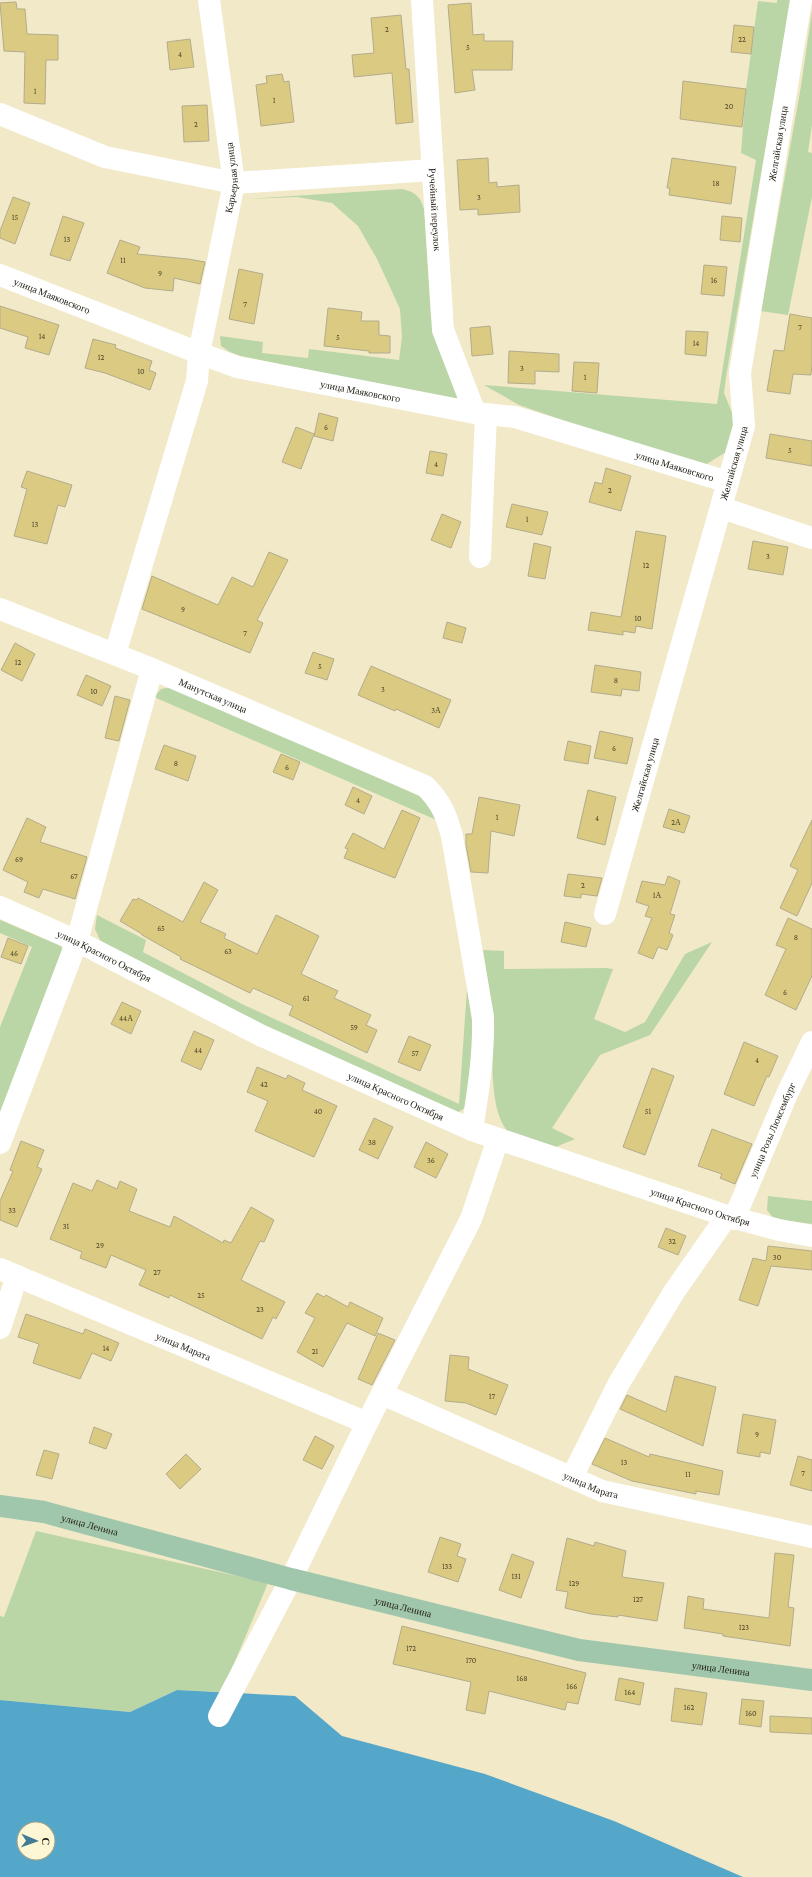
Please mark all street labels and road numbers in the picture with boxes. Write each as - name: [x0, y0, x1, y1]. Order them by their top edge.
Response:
- street label: Желгайская улица: [766, 104, 789, 182]
- street label: Карьерная улица: [223, 141, 239, 214]
- street label: Ручейный переулок: [427, 168, 443, 252]
- street label: улица Маяковского: [12, 275, 92, 315]
- street label: улица Маяковского: [320, 378, 401, 404]
- street label: Желгайская улица: [718, 424, 749, 501]
- street label: улица Маяковского: [634, 449, 715, 483]
- street label: Манутская улица: [177, 676, 249, 715]
- street label: Желгайская улица: [629, 736, 661, 813]
- street label: улица Красного Октября: [55, 927, 153, 984]
- street label: улица Красного Октября: [346, 1070, 446, 1122]
- street label: улица Розы Люксембург: [747, 1080, 797, 1179]
- street label: улица Красного Октября: [649, 1185, 752, 1228]
- street label: улица Марата: [155, 1330, 213, 1363]
- street label: улица Марата: [562, 1469, 620, 1500]
- street label: улица Ленина: [60, 1512, 120, 1538]
- street label: улица Ленина: [374, 1594, 433, 1619]
- street label: улица Ленина: [691, 1659, 751, 1678]

